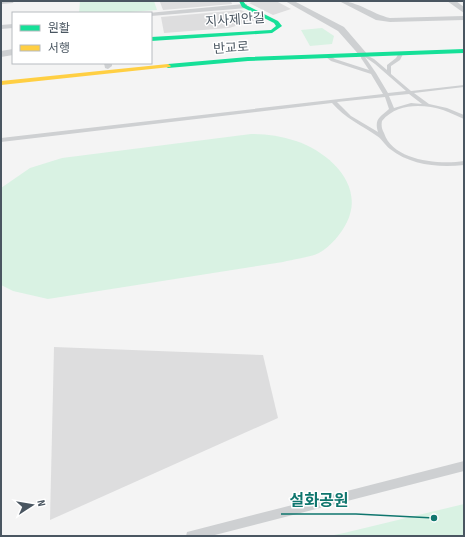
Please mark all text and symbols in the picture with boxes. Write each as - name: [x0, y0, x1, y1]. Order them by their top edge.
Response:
- street label: 지사제안길: [205, 10, 265, 30]
- legend: [12, 12, 152, 64]
- text: 원활: [48, 21, 70, 36]
- street label: 반교로: [213, 39, 249, 57]
- text: 서행: [48, 41, 70, 56]
- north arrow: [12, 485, 52, 525]
- callout: 설화공원: [281, 486, 356, 514]
- text: 설화공원: [290, 492, 348, 511]
- text: N: [34, 499, 48, 507]

